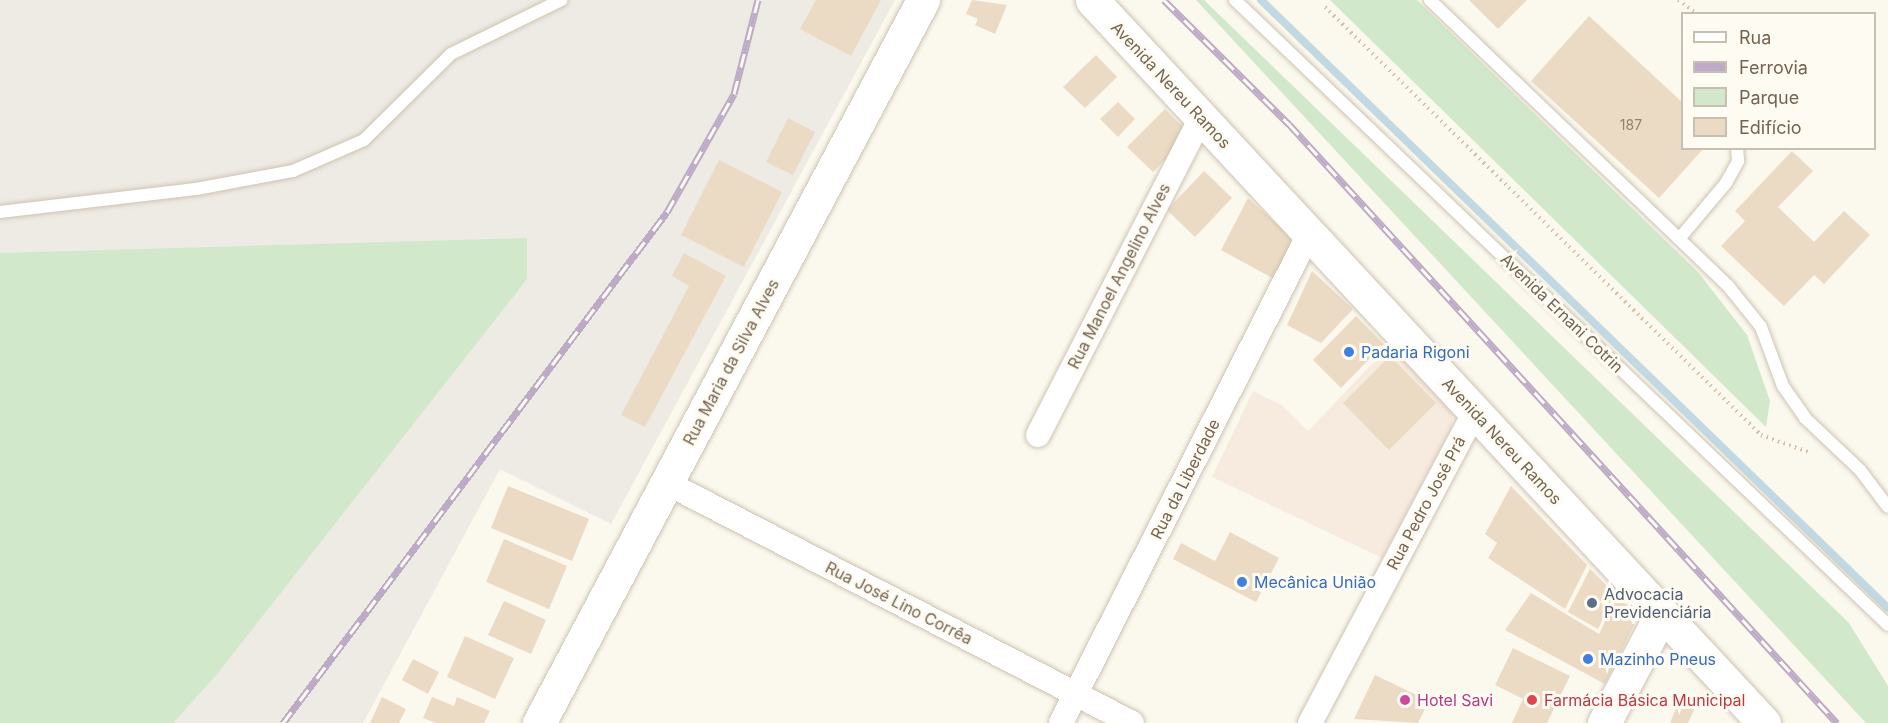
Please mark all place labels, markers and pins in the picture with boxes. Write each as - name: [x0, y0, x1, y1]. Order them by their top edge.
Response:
- place label: Padaria Rigoni: [1361, 342, 1470, 362]
- marker: Padaria Rigoni: [1342, 345, 1356, 359]
- place label: Mecânica União: [1254, 572, 1376, 592]
- marker: Mecânica União: [1235, 575, 1249, 589]
- place label: Advocacia Previdenciária: [1604, 584, 1712, 622]
- marker: Advocacia Previdenciária: [1585, 596, 1599, 610]
- place label: Mazinho Pneus: [1600, 649, 1716, 669]
- marker: Mazinho Pneus: [1581, 652, 1595, 666]
- place label: Hotel Savi: [1417, 690, 1493, 710]
- place label: Farmácia Básica Municipal: [1544, 690, 1745, 710]
- marker: Hotel Savi: [1398, 693, 1412, 707]
- marker: Farmácia Básica Municipal: [1525, 693, 1539, 707]

